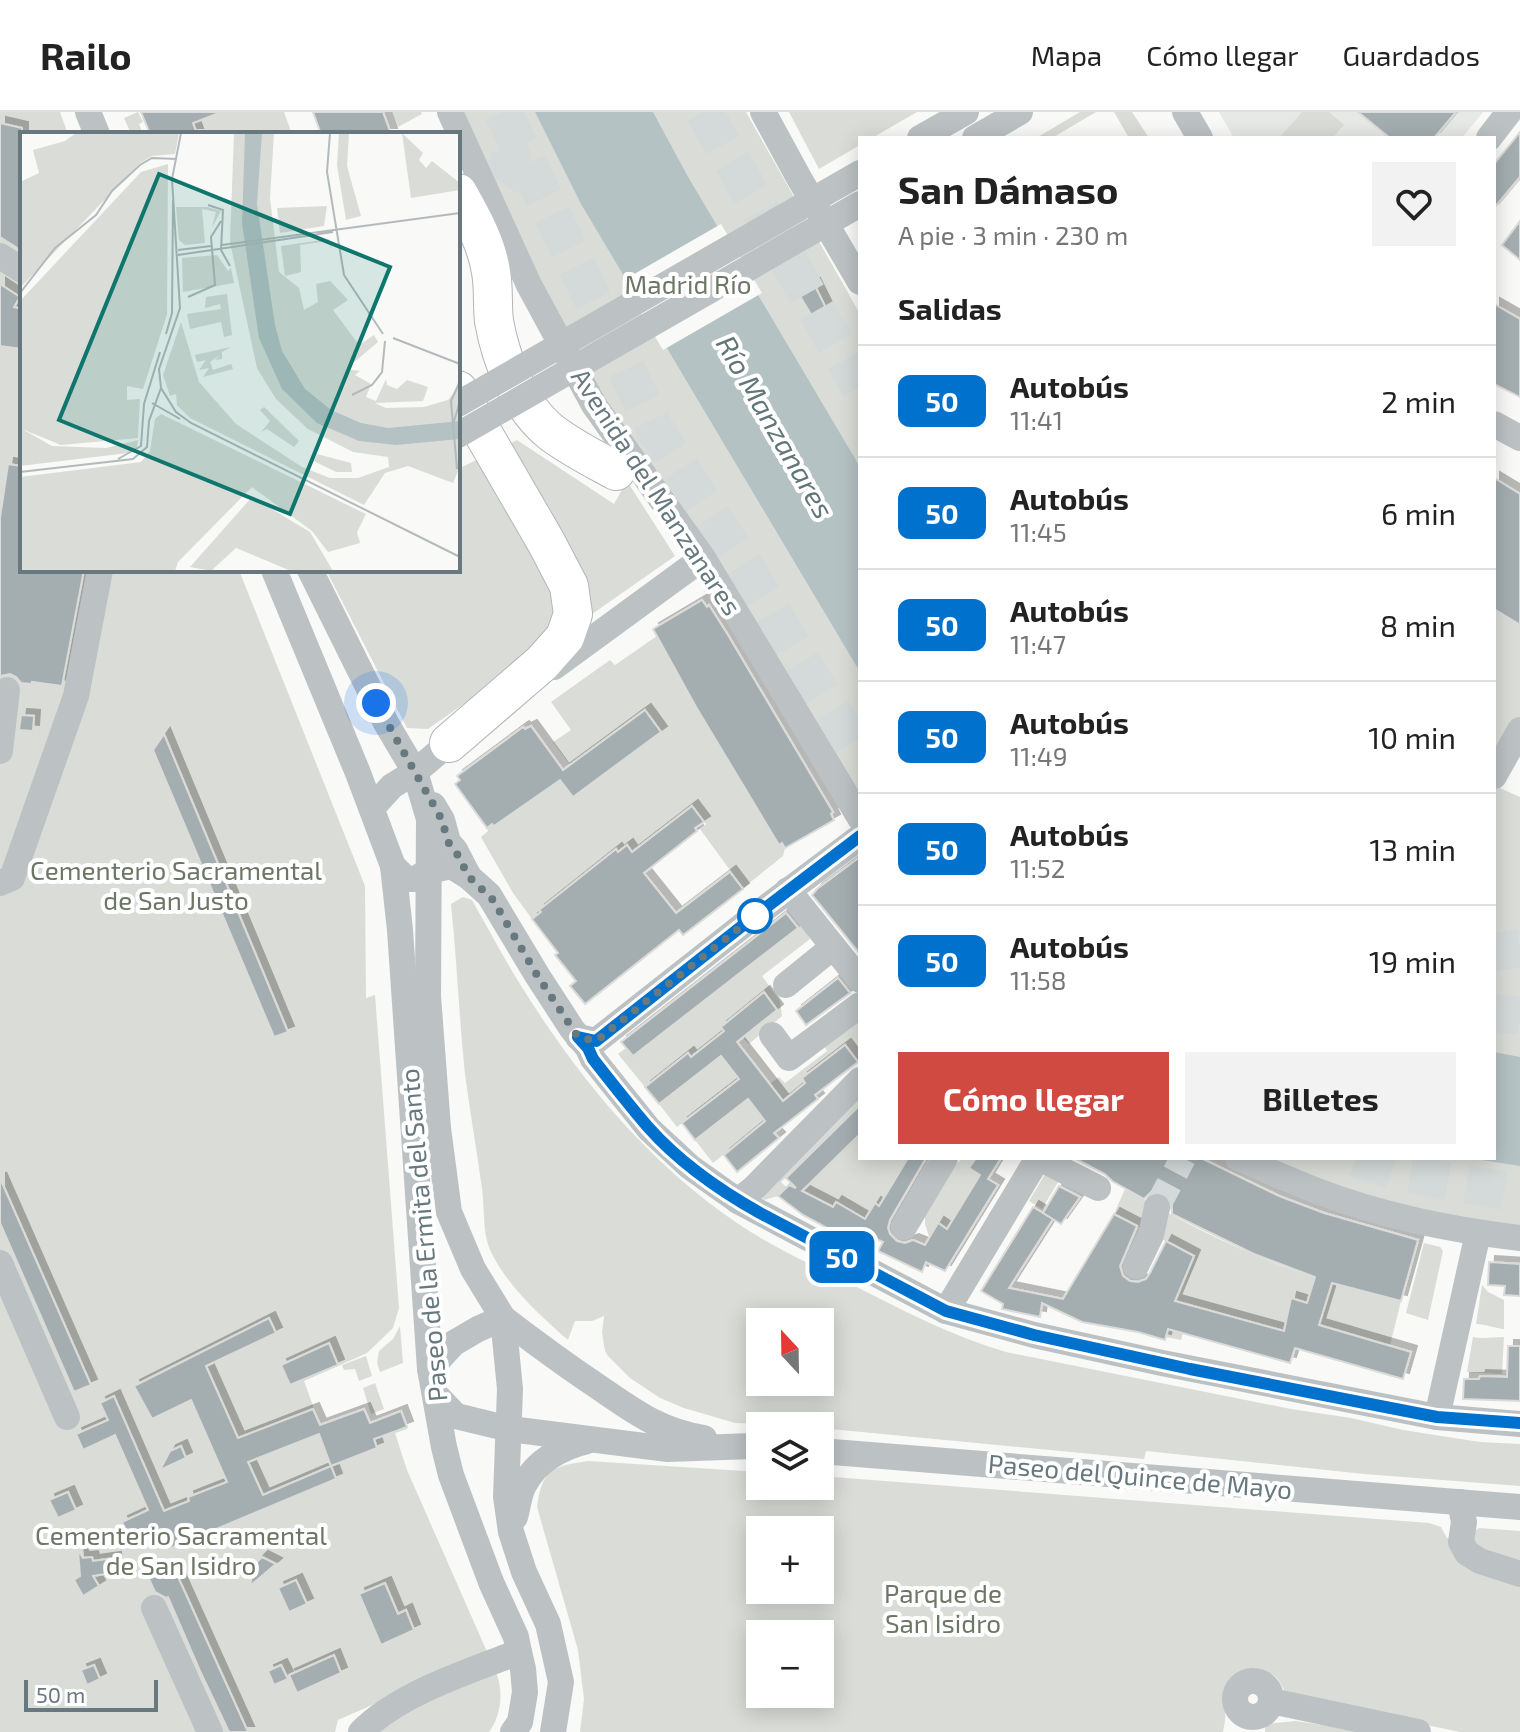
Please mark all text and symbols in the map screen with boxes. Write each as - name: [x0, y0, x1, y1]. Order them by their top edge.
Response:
- text: Railo: [40, 32, 132, 78]
- text: Mapa: [1031, 38, 1102, 72]
- text: Cómo llegar: [1146, 38, 1299, 72]
- text: Guardados: [1343, 38, 1480, 72]
- inset map: [20, 132, 460, 572]
- button: heart: [1372, 162, 1456, 246]
- text: San Dámaso: [898, 166, 1118, 212]
- text: A pie · 3 min · 230 m: [898, 219, 1128, 250]
- park label: Madrid Río: [625, 268, 751, 299]
- text: Salidas: [898, 290, 1002, 326]
- water label: Río Manzanares: [710, 329, 842, 524]
- street label: Avenida del Manzanares: [566, 362, 749, 620]
- text: Autobús: [1010, 368, 1129, 404]
- text: 2 min: [1381, 383, 1456, 419]
- text: 50: [925, 384, 959, 418]
- text: 11:41: [1010, 404, 1063, 435]
- text: Autobús: [1010, 480, 1129, 516]
- text: 6 min: [1381, 495, 1456, 531]
- text: 50: [925, 496, 959, 530]
- text: 11:45: [1010, 516, 1067, 547]
- text: Autobús: [1010, 592, 1129, 628]
- text: 8 min: [1380, 607, 1456, 643]
- text: 50: [925, 608, 959, 642]
- text: 11:47: [1010, 628, 1066, 659]
- your location: [356, 683, 396, 723]
- text: Autobús: [1010, 704, 1129, 740]
- text: 10 min: [1368, 719, 1456, 755]
- text: 50: [925, 720, 959, 754]
- text: 11:49: [1010, 740, 1068, 771]
- text: Autobús: [1010, 816, 1129, 852]
- text: 13 min: [1370, 831, 1456, 867]
- text: 50: [925, 832, 959, 866]
- text: 11:52: [1010, 852, 1065, 883]
- park label: Cementerio Sacramental de San Justo: [30, 854, 322, 915]
- unlabelled marker: [738, 899, 772, 933]
- text: Autobús: [1010, 928, 1129, 964]
- text: 19 min: [1369, 943, 1456, 979]
- text: 50: [925, 944, 959, 978]
- text: 11:58: [1010, 964, 1067, 995]
- button: Cómo llegar: [898, 1052, 1169, 1144]
- button: Billetes: [1185, 1052, 1456, 1144]
- street label: Paseo de la Ermita del Santo: [392, 1067, 453, 1403]
- line badge: 50: [806, 1231, 878, 1283]
- text: 50: [825, 1240, 859, 1274]
- north arrow: [746, 1308, 834, 1396]
- map controls: [746, 1308, 834, 1708]
- button: layers: [746, 1412, 834, 1500]
- street label: Paseo del Quince de Mayo: [987, 1447, 1293, 1504]
- button: +: [746, 1516, 834, 1604]
- park label: Cementerio Sacramental de San Isidro: [35, 1519, 327, 1580]
- park label: Parque de San Isidro: [884, 1577, 1002, 1638]
- button: −: [746, 1620, 834, 1708]
- scale bar: [24, 1676, 158, 1712]
- text: 50 m: [36, 1681, 85, 1707]

